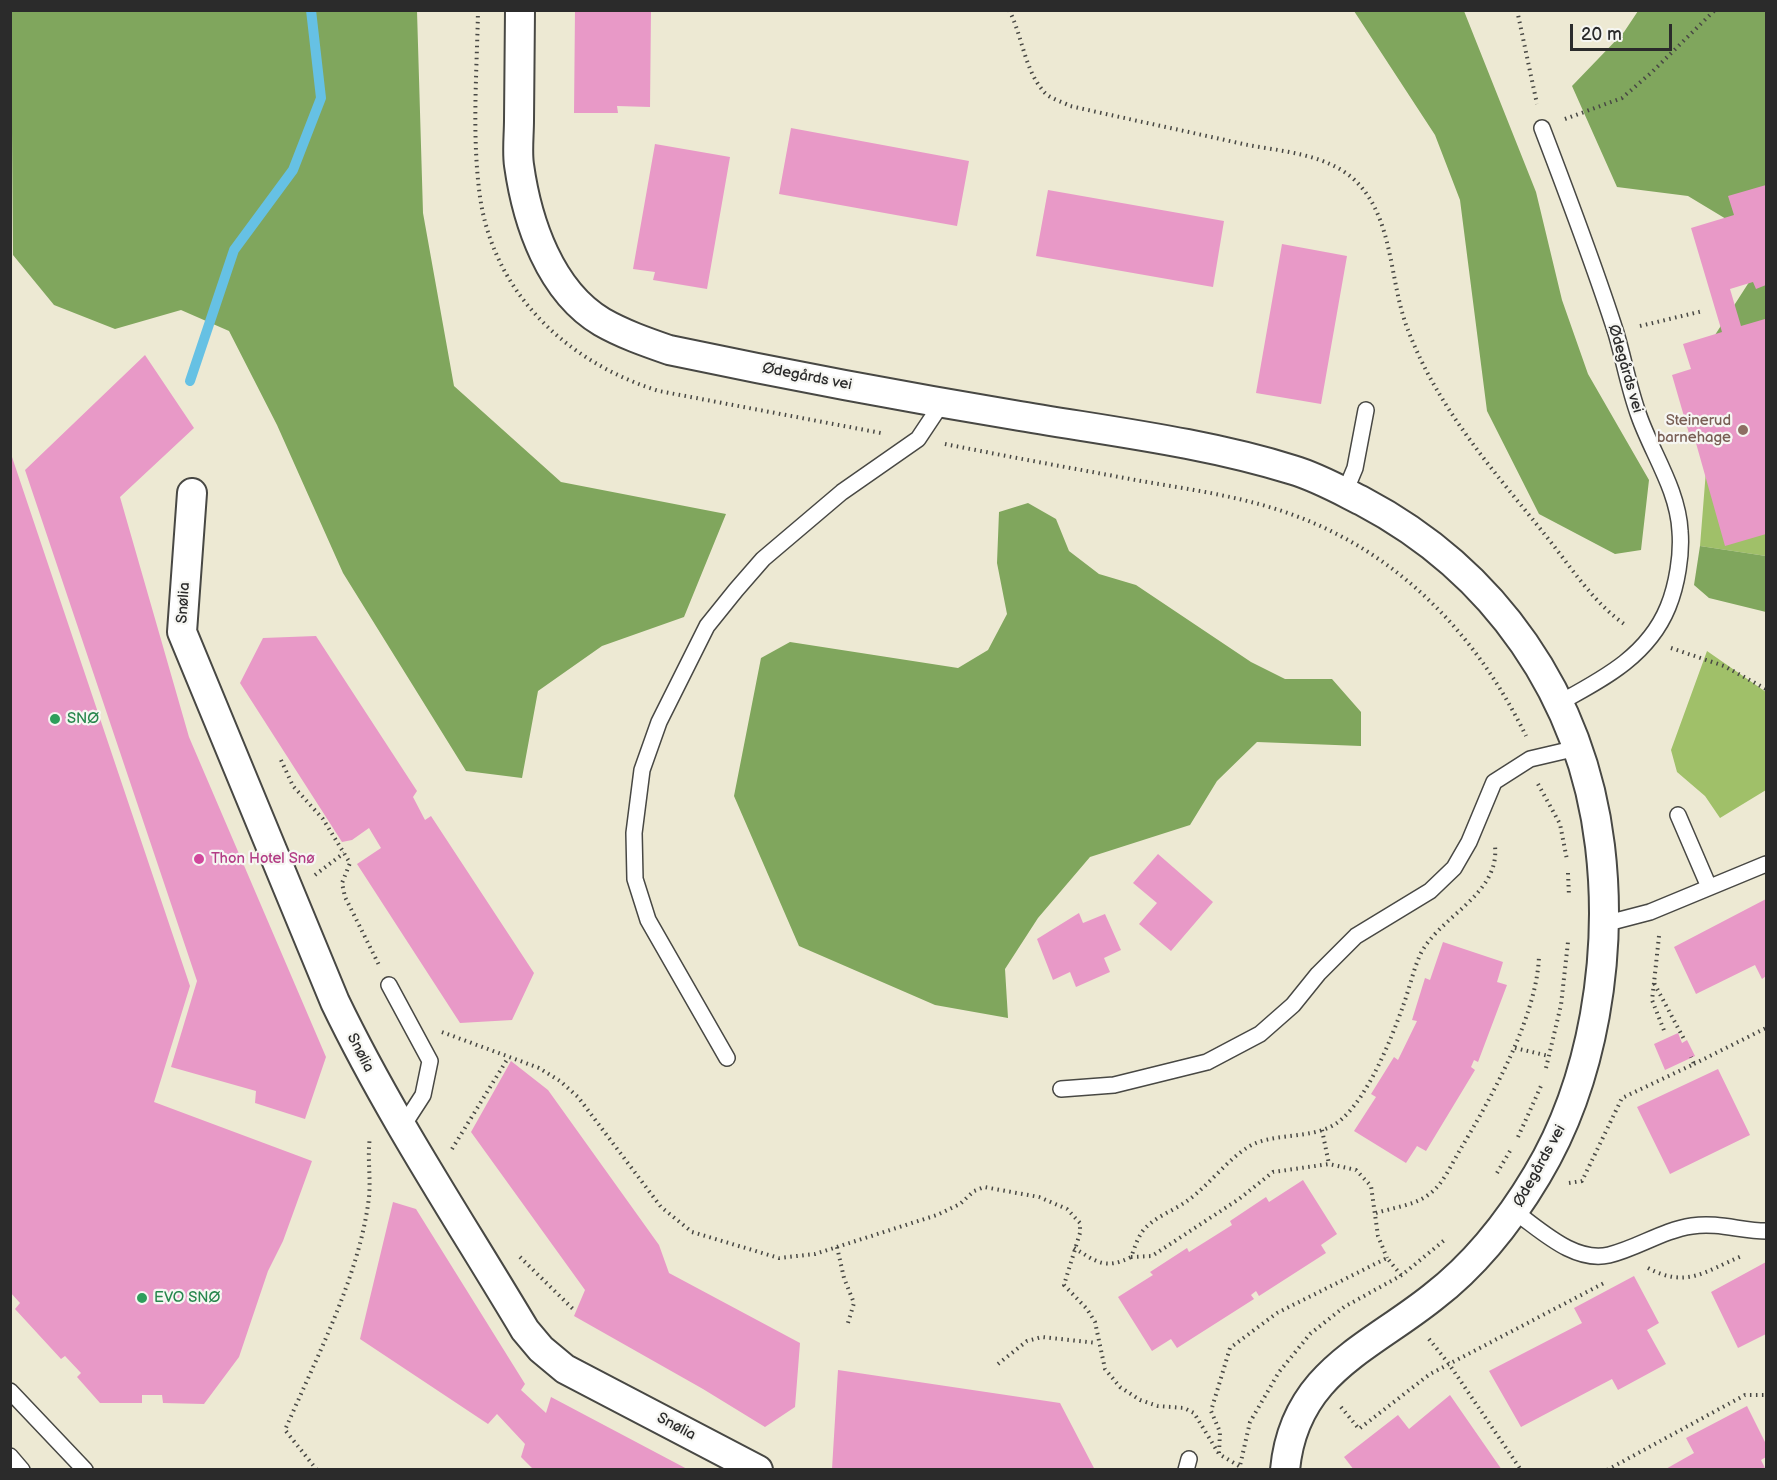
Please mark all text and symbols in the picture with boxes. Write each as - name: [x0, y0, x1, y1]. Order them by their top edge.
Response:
- scale bar: [1573, 12, 1675, 50]
- text: 20 m: [1581, 24, 1622, 45]
- street label: Ødegårds vei: [1604, 323, 1646, 415]
- street label: Ødegårds vei: [761, 359, 853, 395]
- place label: Steinerud barnehage: [1657, 412, 1731, 447]
- marker: Steinerud barnehage: [1736, 423, 1750, 437]
- street label: Snølia: [174, 582, 194, 624]
- place label: SNØ: [67, 710, 99, 728]
- marker: SNØ: [48, 712, 62, 726]
- place label: Thon Hotel Snø: [211, 850, 315, 868]
- marker: Thon Hotel Snø: [192, 852, 206, 866]
- street label: Snølia: [343, 1031, 377, 1075]
- street label: Ødegårds vei: [1510, 1122, 1570, 1210]
- place label: EVO SNØ: [154, 1289, 220, 1307]
- marker: EVO SNØ: [135, 1291, 149, 1305]
- street label: Snølia: [654, 1409, 698, 1445]

